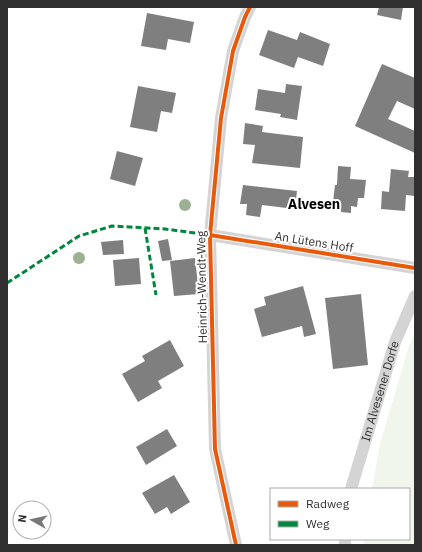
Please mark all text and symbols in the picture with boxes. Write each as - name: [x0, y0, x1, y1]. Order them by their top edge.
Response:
- district label: Alvesen: [288, 195, 340, 213]
- street label: An Lütens Hoff: [274, 228, 354, 255]
- street label: Heinrich-Wendt-Weg: [193, 230, 210, 344]
- street label: Im Alvesener Dorfe: [358, 339, 402, 443]
- legend: [270, 488, 410, 540]
- text: Radweg: [306, 496, 350, 511]
- north arrow: [12, 500, 52, 540]
- text: N: [15, 514, 30, 524]
- text: Weg: [306, 516, 330, 531]

